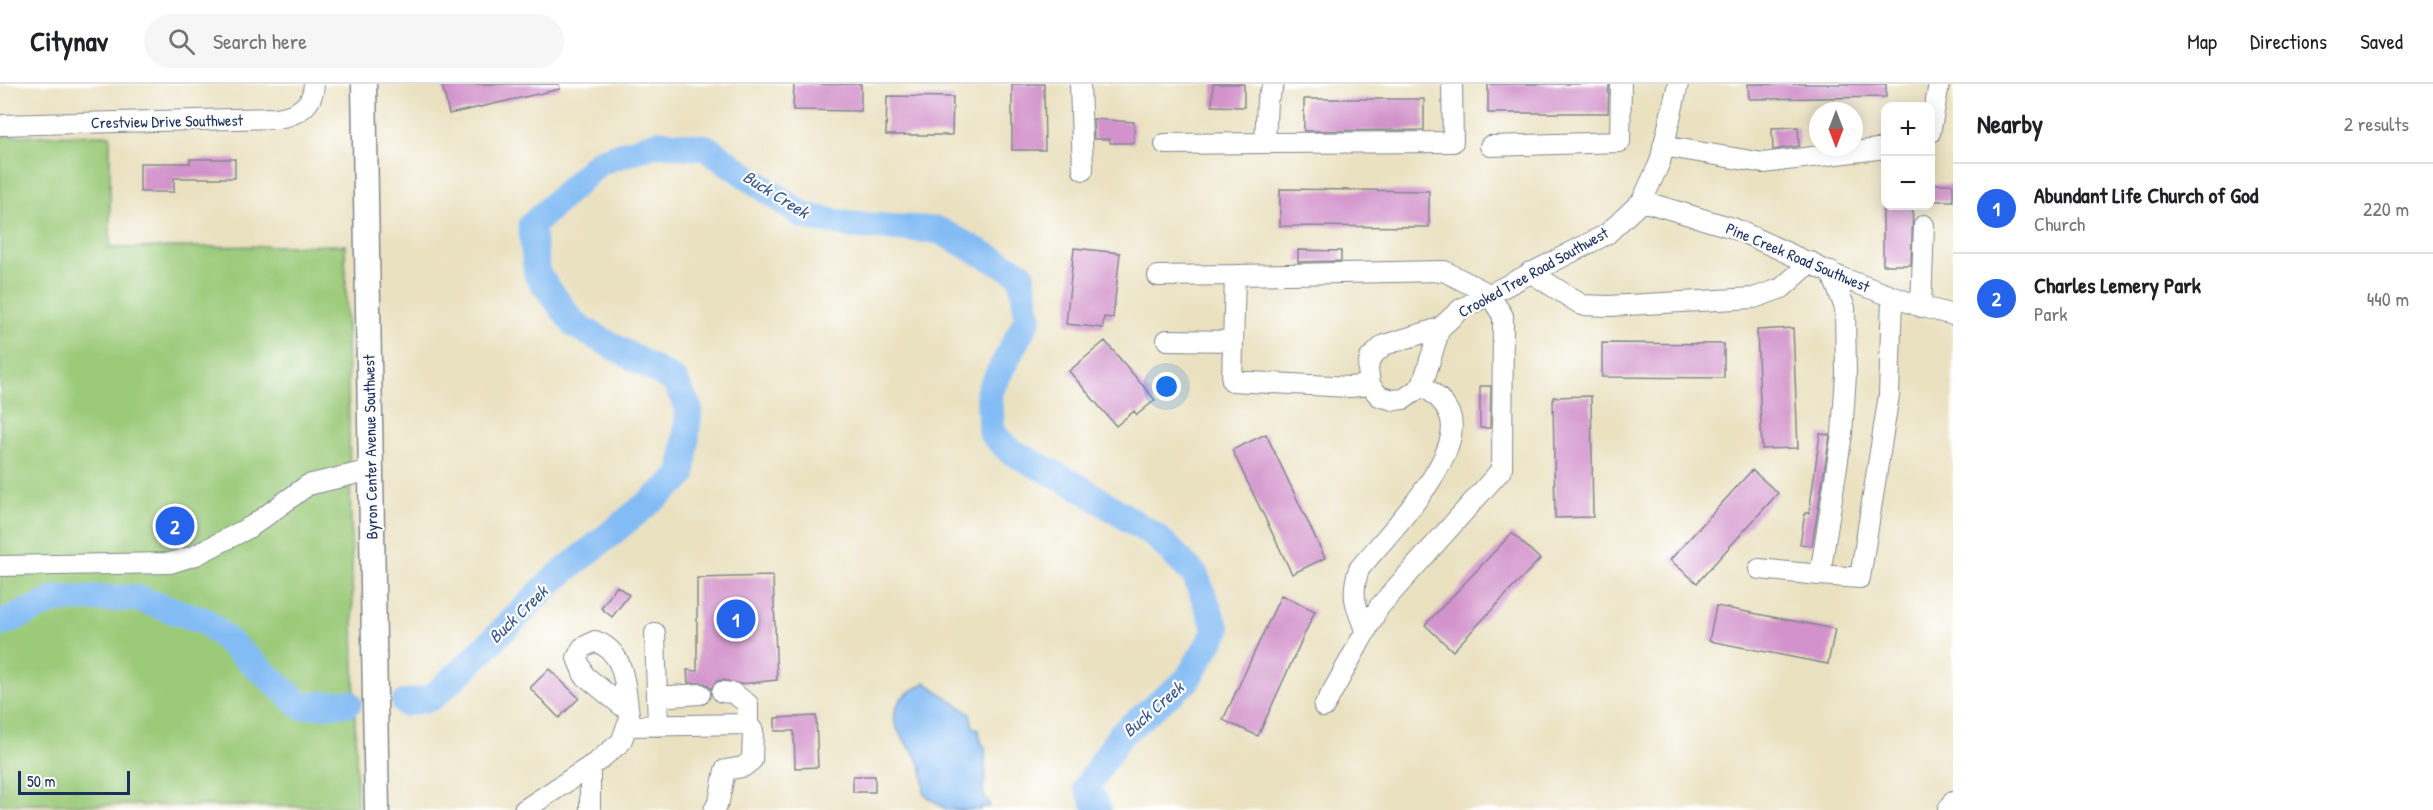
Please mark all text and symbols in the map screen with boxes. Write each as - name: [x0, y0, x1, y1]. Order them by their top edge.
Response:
- search box: [144, 14, 564, 68]
- text: Citynav: [30, 22, 108, 60]
- icon: search: [165, 25, 198, 58]
- text: Search here: [213, 26, 307, 56]
- text: Map: [2187, 27, 2217, 56]
- text: Directions: [2250, 27, 2327, 56]
- text: Saved: [2360, 27, 2403, 56]
- north arrow: [1809, 102, 1863, 156]
- map controls: [1881, 102, 1935, 210]
- button: +: [1881, 102, 1935, 156]
- text: Nearby: [1977, 106, 2043, 141]
- street label: Crestview Drive Southwest: [91, 109, 244, 133]
- text: 2 results: [2344, 110, 2409, 137]
- button: −: [1881, 156, 1935, 210]
- water label: Buck Creek: [738, 164, 815, 225]
- text: Abundant Life Church of God: [2034, 180, 2258, 210]
- text: 1: [1993, 195, 2000, 222]
- text: 220 m: [2363, 195, 2409, 222]
- text: Church: [2034, 210, 2085, 237]
- street label: Pine Creek Road Southwest: [1723, 217, 1874, 297]
- street label: Crooked Tree Road Southwest: [1454, 221, 1612, 322]
- text: Charles Lemery Park: [2034, 270, 2201, 300]
- text: 2: [1992, 285, 2001, 312]
- text: 440 m: [2367, 285, 2409, 312]
- text: Park: [2034, 300, 2067, 327]
- street label: Byron Center Avenue Southwest: [357, 354, 383, 539]
- your location: [1152, 372, 1181, 401]
- pin: 2: [156, 504, 195, 548]
- water label: Buck Creek: [483, 578, 554, 649]
- pin: 1: [716, 596, 756, 642]
- water label: Buck Creek: [1117, 674, 1190, 743]
- scale bar: [18, 768, 130, 796]
- text: 50 m: [27, 770, 56, 792]

